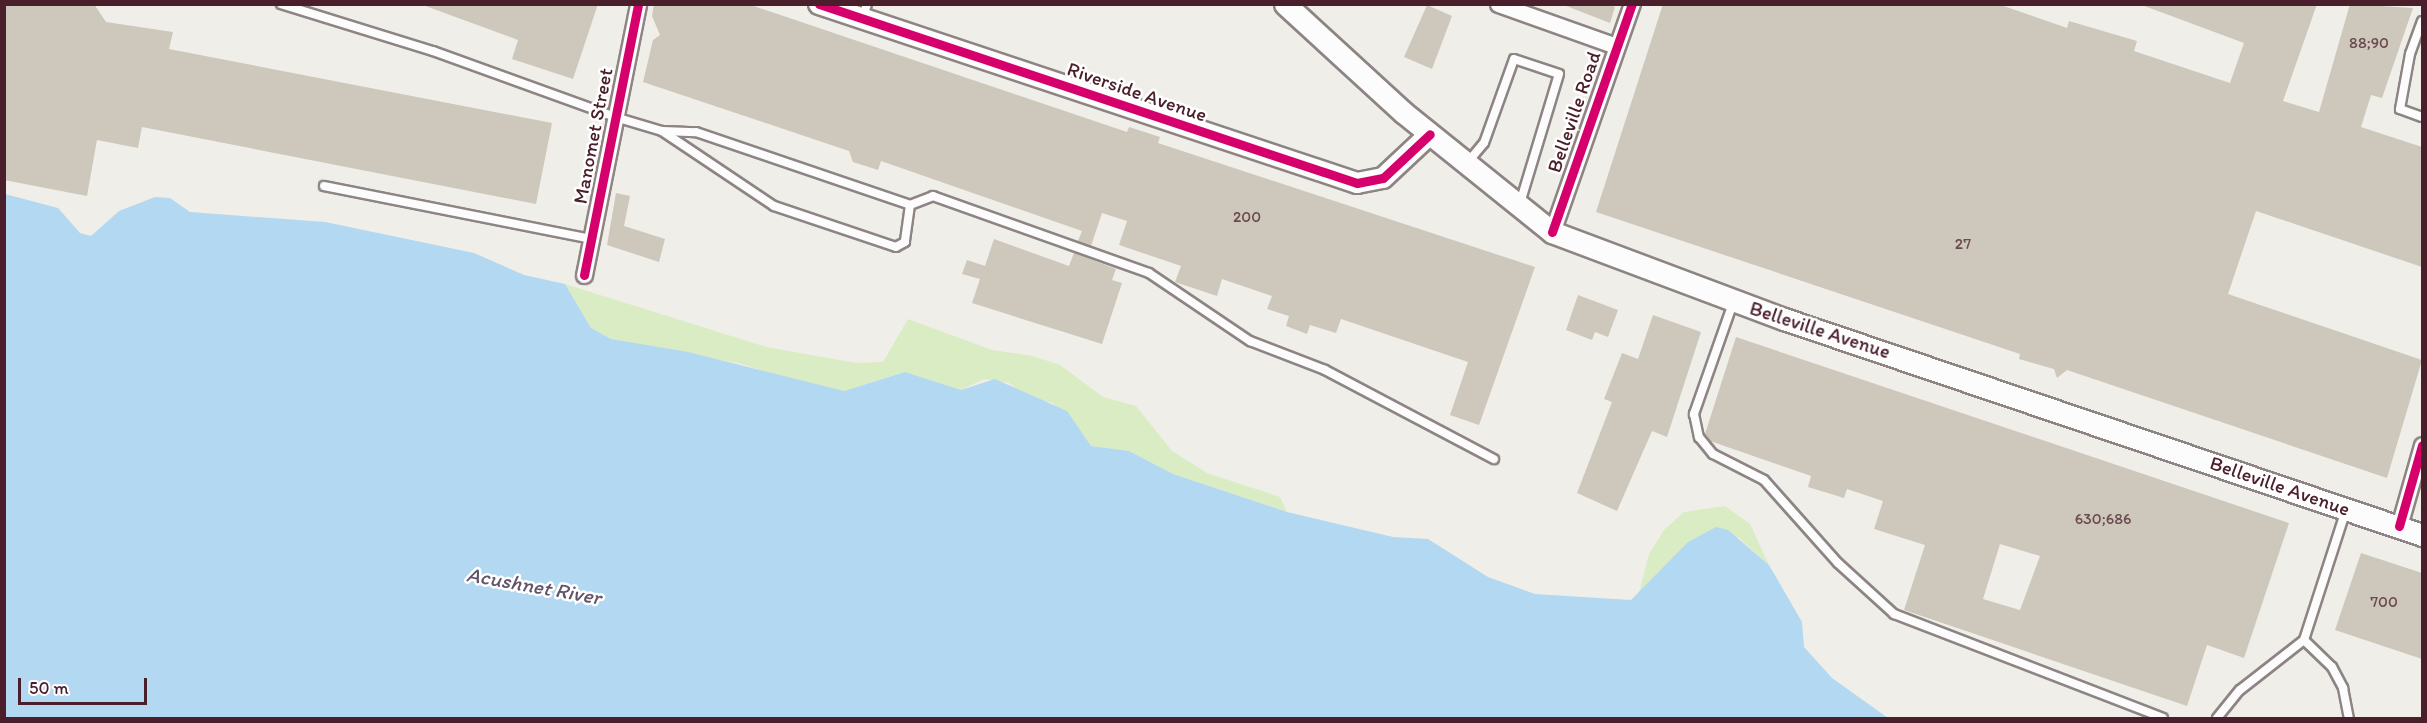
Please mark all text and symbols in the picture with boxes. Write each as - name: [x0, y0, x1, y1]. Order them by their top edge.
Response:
- house number: 88;90: [2349, 33, 2389, 53]
- street label: Belleville Road: [1542, 48, 1606, 176]
- street label: Riverside Avenue: [1064, 57, 1210, 127]
- street label: Manomet Street: [568, 66, 618, 206]
- house number: 200: [1233, 207, 1261, 227]
- house number: 27: [1955, 234, 1971, 254]
- street label: Belleville Avenue: [1747, 296, 1893, 364]
- street label: Belleville Avenue: [2207, 451, 2353, 521]
- house number: 630;686: [2075, 509, 2131, 529]
- water label: Acushnet River: [465, 562, 603, 610]
- house number: 700: [2370, 592, 2398, 612]
- scale bar: [21, 666, 150, 704]
- text: 50 m: [29, 677, 69, 699]

